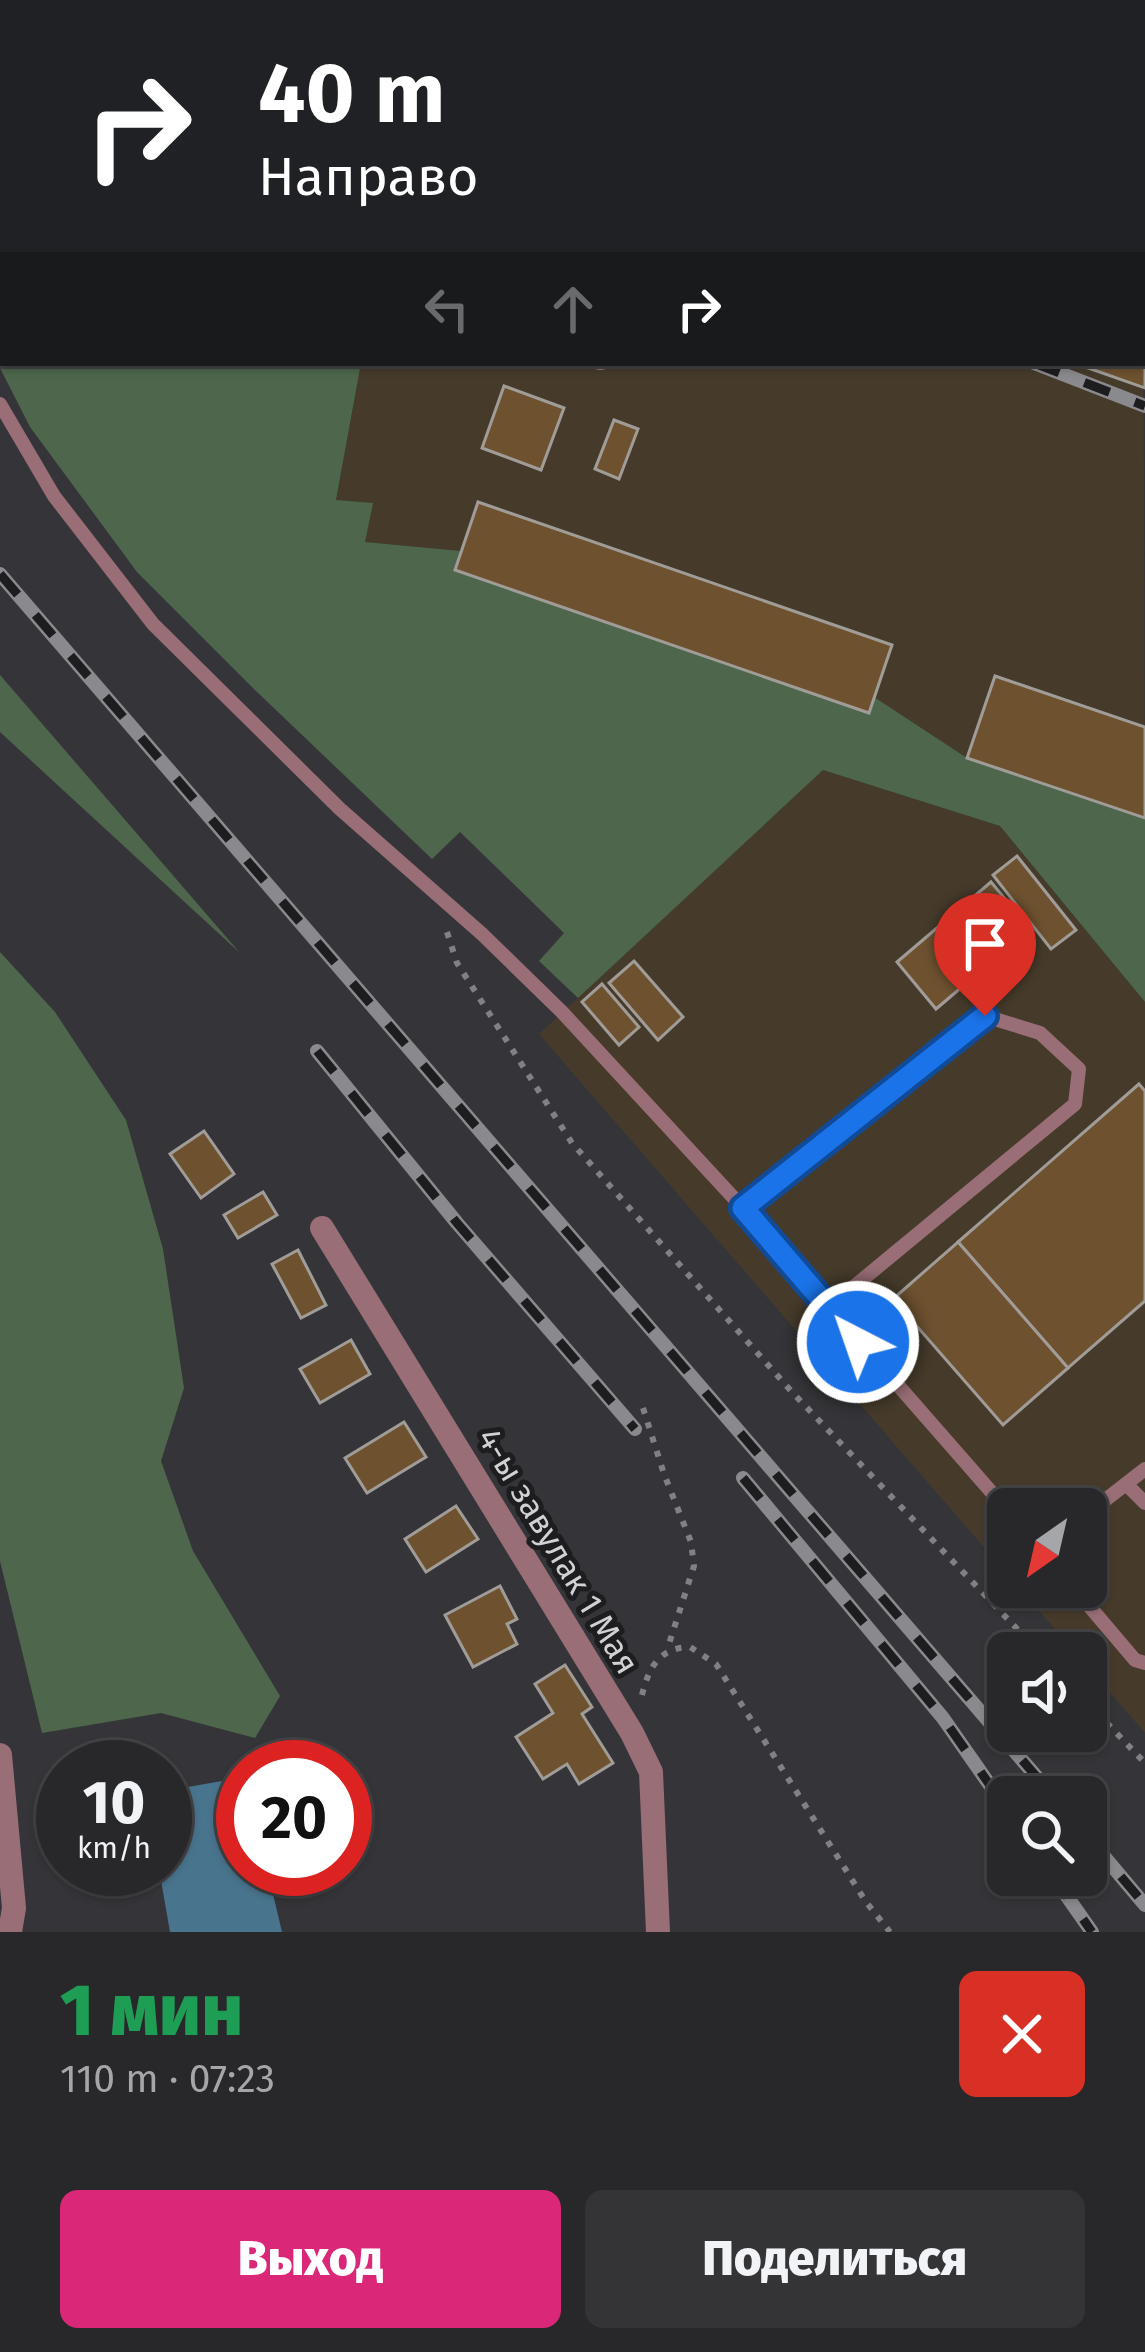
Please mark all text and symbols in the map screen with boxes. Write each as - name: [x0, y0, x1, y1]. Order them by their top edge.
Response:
- text: 40 m: [258, 43, 446, 144]
- icon: right: [60, 48, 216, 204]
- text: Направо: [258, 145, 479, 209]
- icon: left: [414, 276, 480, 342]
- icon: ahead: [540, 276, 606, 342]
- icon: right: [666, 276, 732, 342]
- pin: [934, 893, 1036, 1016]
- icon: arrive: [952, 911, 1018, 977]
- position arrow: [795, 1279, 921, 1405]
- street label: 4-ы завулак 1 Мая: [469, 1421, 647, 1681]
- north arrow: [987, 1488, 1107, 1608]
- map controls: [987, 1488, 1107, 1896]
- button: sound: [987, 1632, 1107, 1752]
- speed limit sign: 20: [216, 1740, 372, 1896]
- text: 10: [83, 1767, 145, 1839]
- button: search: [987, 1776, 1107, 1896]
- text: km/h: [77, 1830, 151, 1866]
- text: 1 мин: [60, 1968, 243, 2054]
- button: close: [959, 1971, 1085, 2097]
- text: 110 m · 07:23: [60, 2056, 275, 2102]
- button: Выход: [60, 2190, 561, 2328]
- button: Поделиться: [585, 2190, 1085, 2328]

